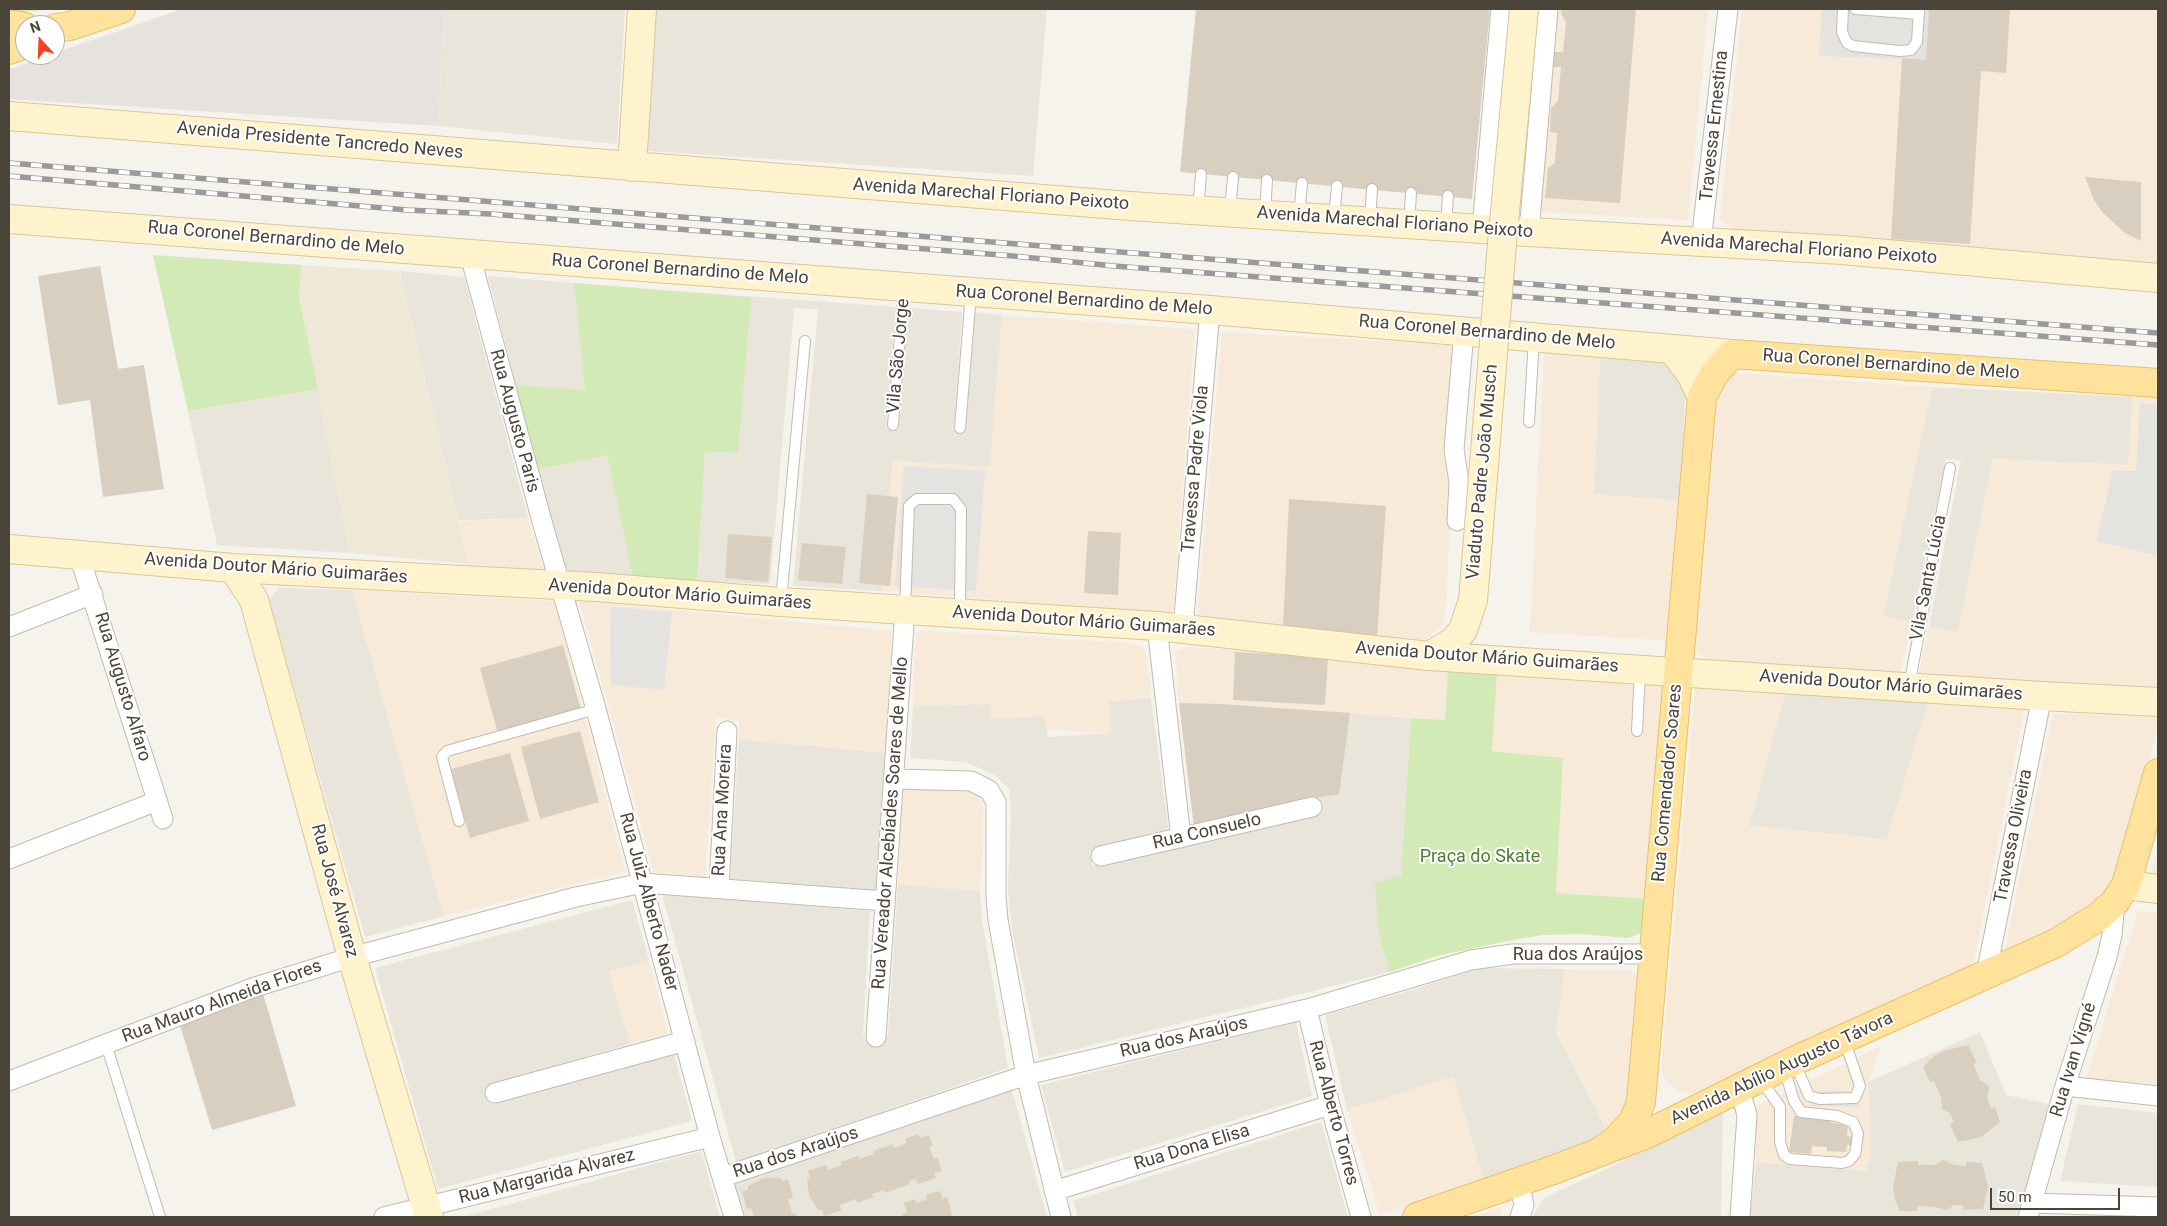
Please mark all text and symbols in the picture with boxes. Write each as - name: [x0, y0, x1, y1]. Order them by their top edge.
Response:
- north arrow: [15, 15, 65, 65]
- text: N: [28, 18, 43, 36]
- street label: Travessa Ernestina: [1696, 49, 1734, 203]
- street label: Avenida Presidente Tancredo Neves: [176, 118, 464, 164]
- street label: Avenida Marechal Floriano Peixoto: [852, 175, 1130, 215]
- street label: Avenida Marechal Floriano Peixoto: [1256, 203, 1534, 243]
- street label: Rua Coronel Bernardino de Melo: [147, 217, 405, 261]
- street label: Avenida Marechal Floriano Peixoto: [1660, 229, 1938, 269]
- street label: Rua Coronel Bernardino de Melo: [551, 250, 809, 290]
- street label: Rua Coronel Bernardino de Melo: [955, 281, 1213, 321]
- street label: Vila São Jorge: [883, 298, 915, 414]
- street label: Rua Coronel Bernardino de Melo: [1358, 311, 1616, 355]
- street label: Rua Coronel Bernardino de Melo: [1762, 345, 2020, 385]
- street label: Rua Augusto Paris: [484, 347, 544, 495]
- street label: Viaduto Padre João Musch: [1463, 363, 1503, 581]
- street label: Travessa Padre Viola: [1178, 384, 1214, 554]
- street label: Vila Santa Lúcia: [1906, 513, 1952, 643]
- street label: Avenida Doutor Mário Guimarães: [144, 549, 408, 589]
- street label: Avenida Doutor Mário Guimarães: [548, 575, 812, 615]
- street label: Avenida Doutor Mário Guimarães: [952, 602, 1216, 642]
- street label: Rua Augusto Alfaro: [89, 610, 155, 764]
- street label: Avenida Doutor Mário Guimarães: [1355, 638, 1619, 678]
- street label: Rua Vereador Alcebíades Soares de Mello: [869, 656, 913, 990]
- street label: Avenida Doutor Mário Guimarães: [1759, 666, 2023, 706]
- street label: Rua Comendador Soares: [1649, 683, 1687, 883]
- street label: Rua Ana Moreira: [709, 743, 737, 877]
- street label: Travessa Oliveira: [1990, 767, 2038, 905]
- street label: Rua Consuelo: [1151, 809, 1263, 855]
- street label: Rua Juiz Alberto Nader: [614, 810, 682, 994]
- street label: Rua José Alvarez: [306, 822, 362, 960]
- park label: Praça do Skate: [1420, 846, 1540, 868]
- street label: Rua dos Araújos: [1513, 944, 1643, 966]
- street label: Rua Mauro Almeida Flores: [119, 956, 325, 1048]
- street label: Rua Ivan Vigné: [2046, 1000, 2102, 1120]
- street label: Avenida Abílio Augusto Távora: [1667, 1008, 1897, 1130]
- street label: Rua dos Araújos: [1118, 1013, 1250, 1063]
- street label: Rua Alberto Torres: [1303, 1038, 1363, 1188]
- street label: Rua Dona Elisa: [1132, 1120, 1252, 1176]
- street label: Rua dos Araújos: [731, 1123, 861, 1183]
- street label: Rua Margarida Alvarez: [457, 1145, 637, 1209]
- scale bar: [1992, 1178, 2122, 1210]
- text: 50 m: [1998, 1188, 2032, 1206]

